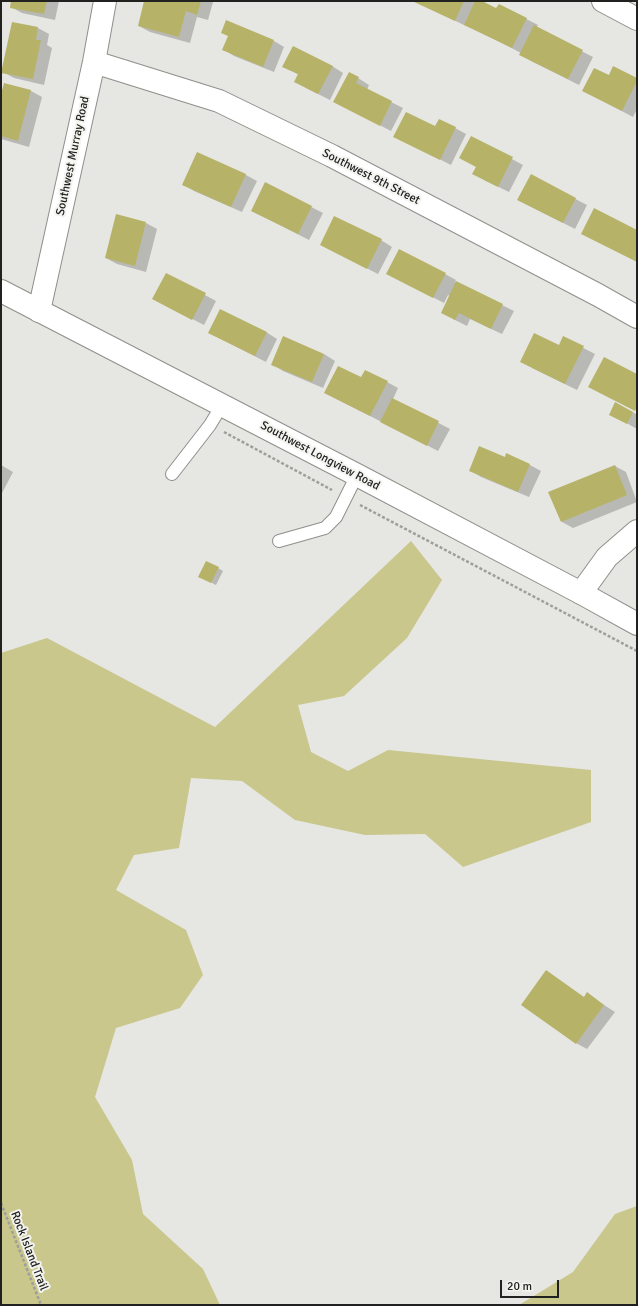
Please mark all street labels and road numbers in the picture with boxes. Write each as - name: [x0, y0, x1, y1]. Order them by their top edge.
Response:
- street label: Southwest Murray Road: [53, 95, 93, 217]
- street label: Southwest 9th Street: [320, 146, 422, 208]
- street label: Southwest Longview Road: [258, 418, 382, 494]
- street label: Rock Island Trail: [7, 1209, 51, 1293]

